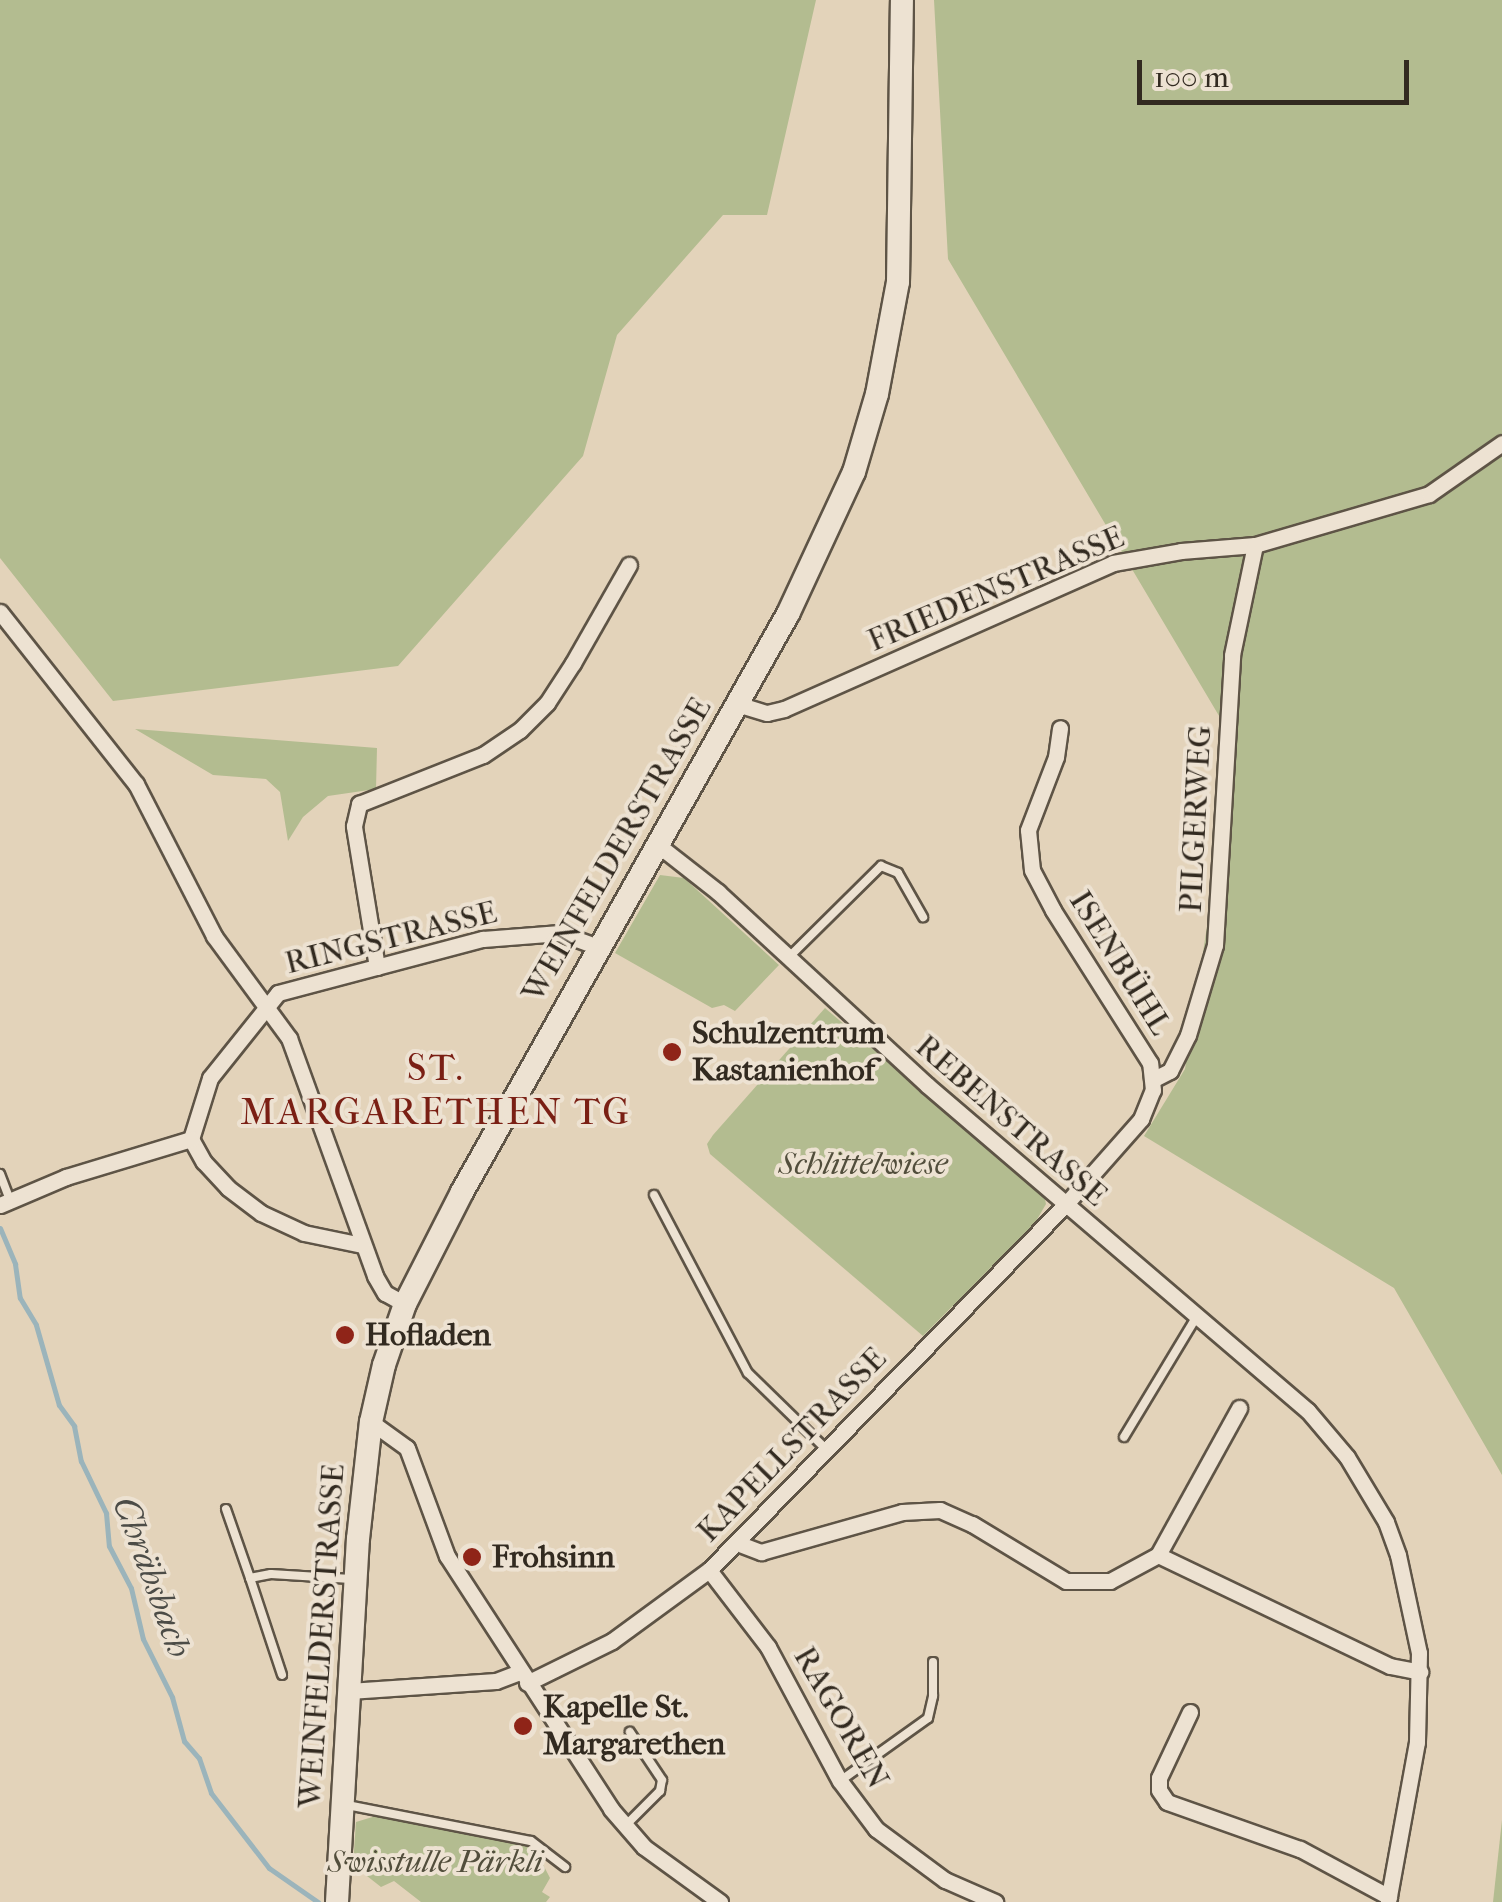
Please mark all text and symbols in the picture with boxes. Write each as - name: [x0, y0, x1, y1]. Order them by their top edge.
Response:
- scale bar: [1142, 40, 1414, 102]
- text: 100 m: [1154, 60, 1229, 95]
- street label: FRIEDENSTRASSE: [862, 518, 1130, 660]
- street label: WEINFELDERSTRASSE: [514, 691, 720, 1009]
- street label: PILGERWEG: [1172, 724, 1220, 914]
- street label: ISENBÜHL: [1061, 884, 1179, 1042]
- street label: RINGSTRASSE: [281, 893, 501, 983]
- place label: Schulzentrum Kastanienhof: [692, 1015, 885, 1090]
- street label: REBENSTRASSE: [907, 1027, 1115, 1215]
- marker: Schulzentrum Kastanienhof: [661, 1041, 683, 1063]
- district label: ST. MARGARETHEN TG: [240, 1045, 632, 1134]
- park label: Schlittelwiese: [778, 1145, 948, 1183]
- place label: Hofladen: [365, 1316, 491, 1354]
- marker: Hofladen: [334, 1324, 356, 1346]
- street label: KAPELLSTRASSE: [689, 1340, 895, 1550]
- street label: WEINFELDERSTRASSE: [291, 1463, 353, 1809]
- water label: Chräbsbach: [104, 1491, 200, 1663]
- place label: Frohsinn: [492, 1538, 615, 1576]
- marker: Frohsinn: [461, 1546, 483, 1568]
- street label: RAGOREN: [785, 1640, 897, 1796]
- place label: Kapelle St. Margarethen: [543, 1689, 725, 1764]
- marker: Kapelle St. Margarethen: [512, 1715, 534, 1737]
- park label: Swisstulle Pärkli: [327, 1843, 543, 1881]

